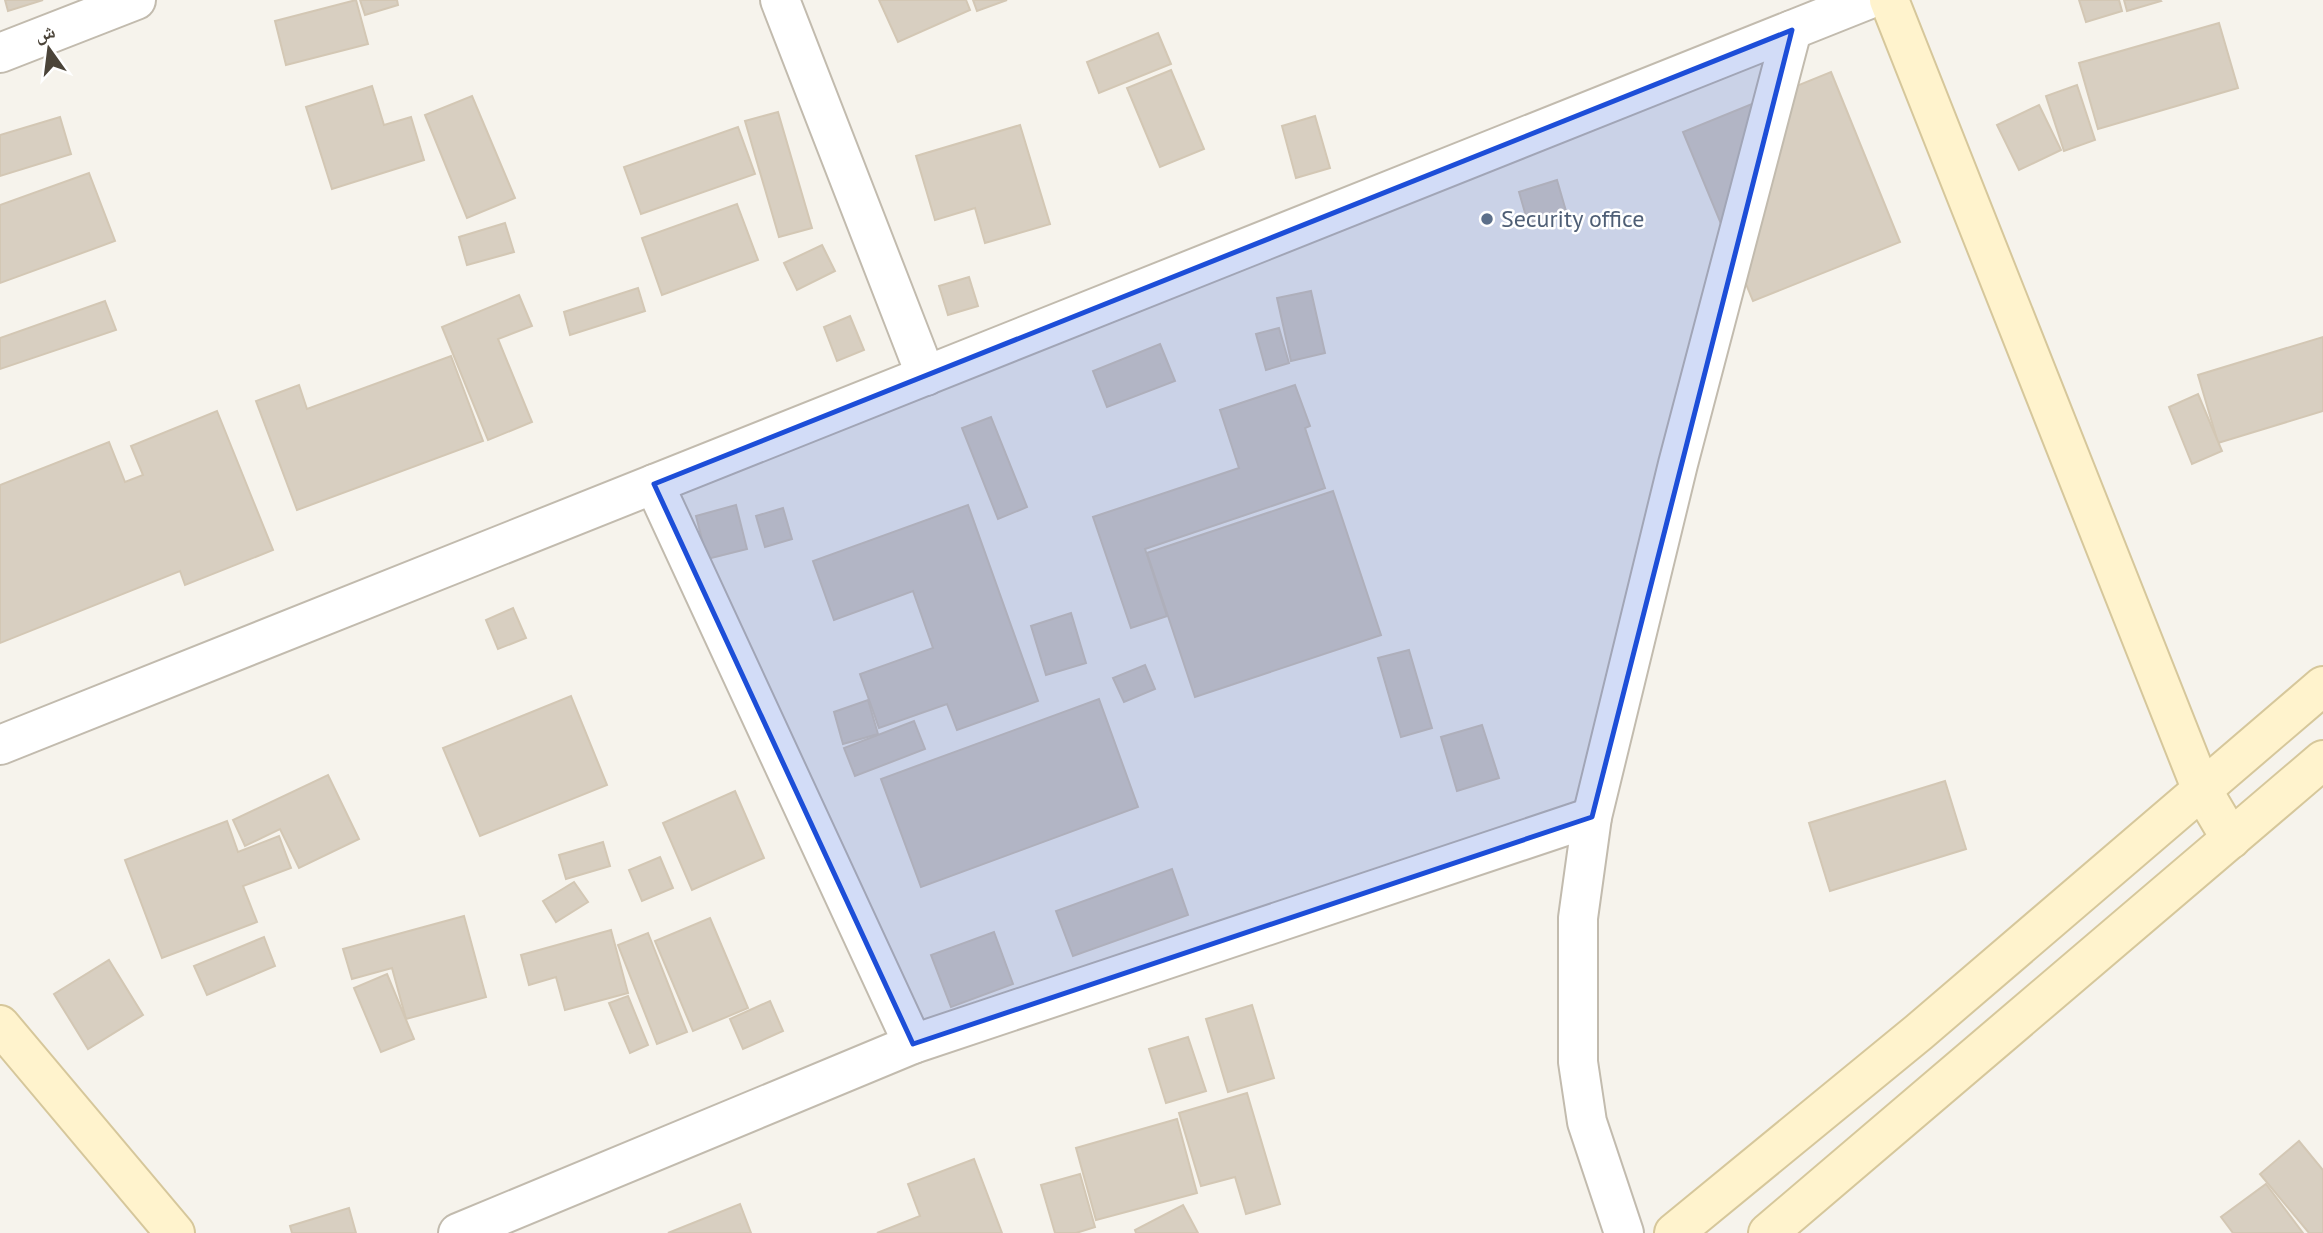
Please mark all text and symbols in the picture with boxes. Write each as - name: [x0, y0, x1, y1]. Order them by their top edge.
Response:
- north arrow: [14, 14, 84, 84]
- text: ش: [32, 18, 58, 47]
- place label: Security office: [1501, 203, 1645, 234]
- marker: Security office: [1479, 211, 1495, 227]

